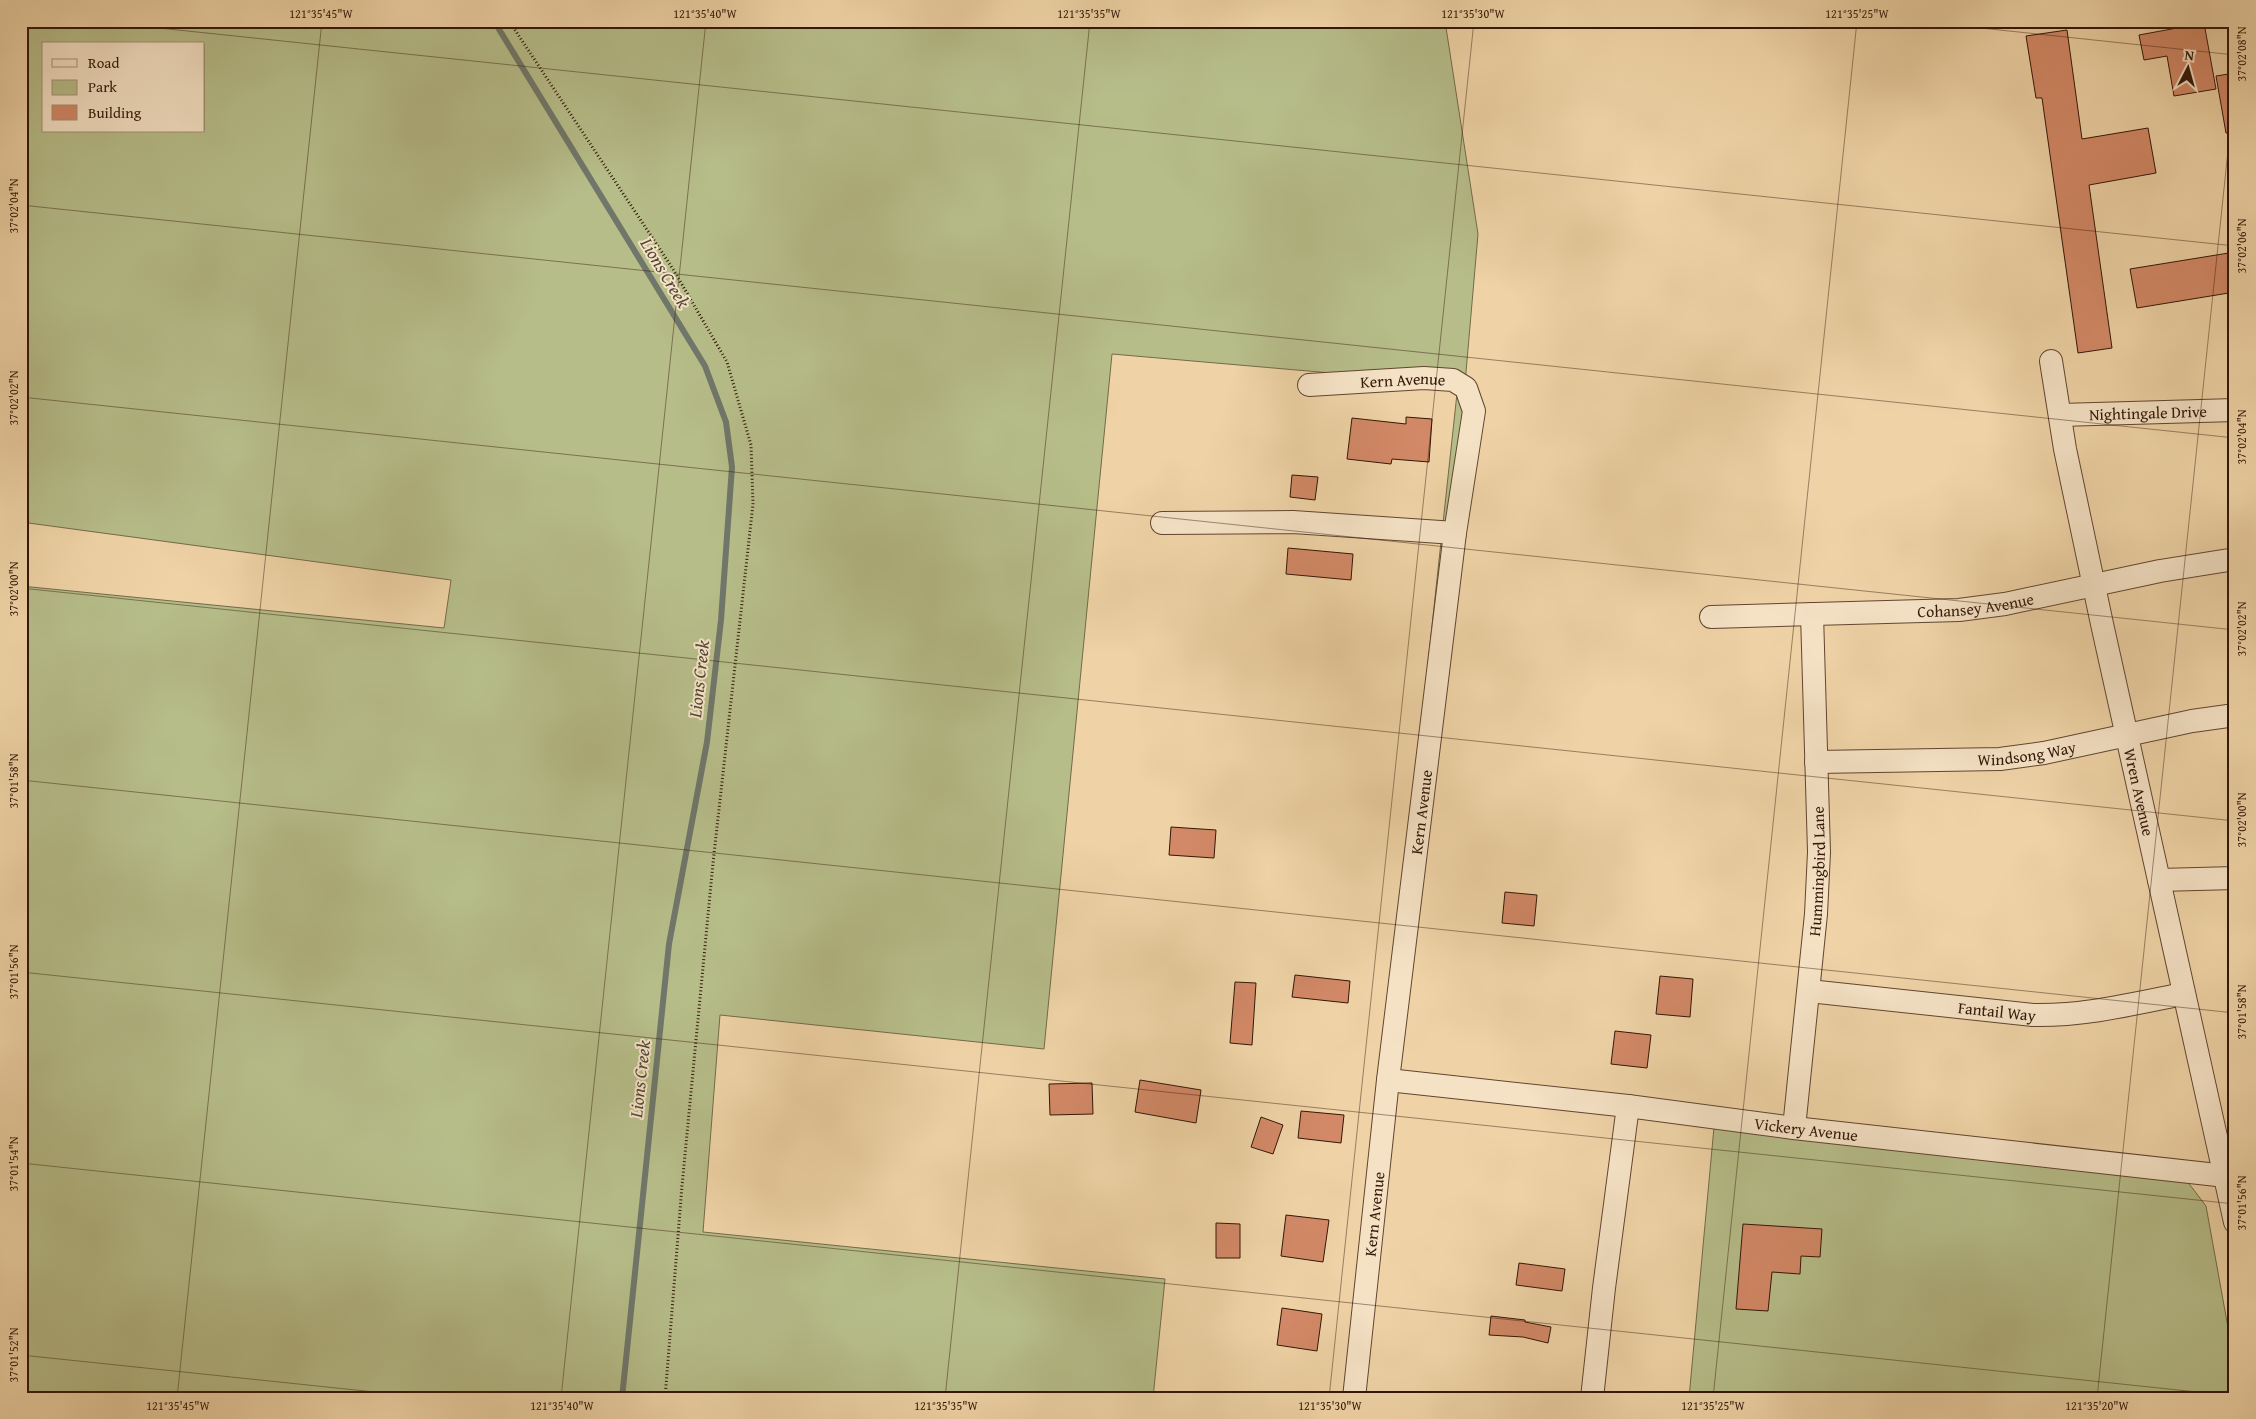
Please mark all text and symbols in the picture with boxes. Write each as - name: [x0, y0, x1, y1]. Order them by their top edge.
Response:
- text: 121°35'45"W: [289, 5, 353, 22]
- text: 121°35'40"W: [673, 5, 737, 22]
- text: 121°35'35"W: [1057, 5, 1121, 22]
- text: 121°35'30"W: [1441, 5, 1505, 22]
- text: 121°35'25"W: [1825, 5, 1889, 22]
- text: 37°02'08"N: [2233, 26, 2250, 82]
- legend: [42, 42, 205, 132]
- north arrow: [2164, 42, 2214, 92]
- text: N: [2184, 45, 2196, 66]
- text: Road: [88, 52, 119, 73]
- text: Park: [88, 76, 117, 97]
- text: Building: [88, 102, 142, 123]
- text: 37°02'04"N: [5, 178, 22, 234]
- text: 37°02'06"N: [2233, 218, 2250, 274]
- water label: Lions Creek: [633, 232, 697, 314]
- street label: Kern Avenue: [1360, 366, 1446, 394]
- text: 37°02'02"N: [5, 370, 22, 426]
- street label: Nightingale Drive: [2089, 399, 2207, 426]
- text: 37°02'04"N: [2233, 409, 2250, 465]
- text: 37°02'00"N: [5, 561, 22, 617]
- street label: Cohansey Avenue: [1917, 586, 2036, 623]
- text: 37°02'02"N: [2233, 601, 2250, 657]
- water label: Lions Creek: [681, 638, 716, 720]
- street label: Windsong Way: [1977, 734, 2078, 771]
- street label: Wren Avenue: [2118, 746, 2161, 838]
- text: 37°01'58"N: [5, 753, 22, 809]
- street label: Kern Avenue: [1404, 768, 1438, 856]
- text: 37°02'00"N: [2233, 792, 2250, 848]
- street label: Hummingbird Lane: [1802, 806, 1831, 937]
- text: 37°01'56"N: [5, 944, 22, 1000]
- text: 37°01'58"N: [2233, 984, 2250, 1040]
- street label: Fantail Way: [1957, 995, 2037, 1027]
- water label: Lions Creek: [622, 1038, 657, 1120]
- street label: Vickery Avenue: [1753, 1111, 1859, 1147]
- text: 37°01'54"N: [5, 1136, 22, 1192]
- street label: Kern Avenue: [1358, 1170, 1390, 1258]
- text: 37°01'56"N: [2233, 1175, 2250, 1231]
- text: 37°01'52"N: [5, 1327, 22, 1383]
- text: 121°35'45"W: [146, 1397, 210, 1414]
- text: 121°35'40"W: [530, 1397, 594, 1414]
- text: 121°35'35"W: [914, 1397, 978, 1414]
- text: 121°35'30"W: [1298, 1397, 1362, 1414]
- text: 121°35'25"W: [1681, 1397, 1745, 1414]
- text: 121°35'20"W: [2065, 1397, 2129, 1414]

